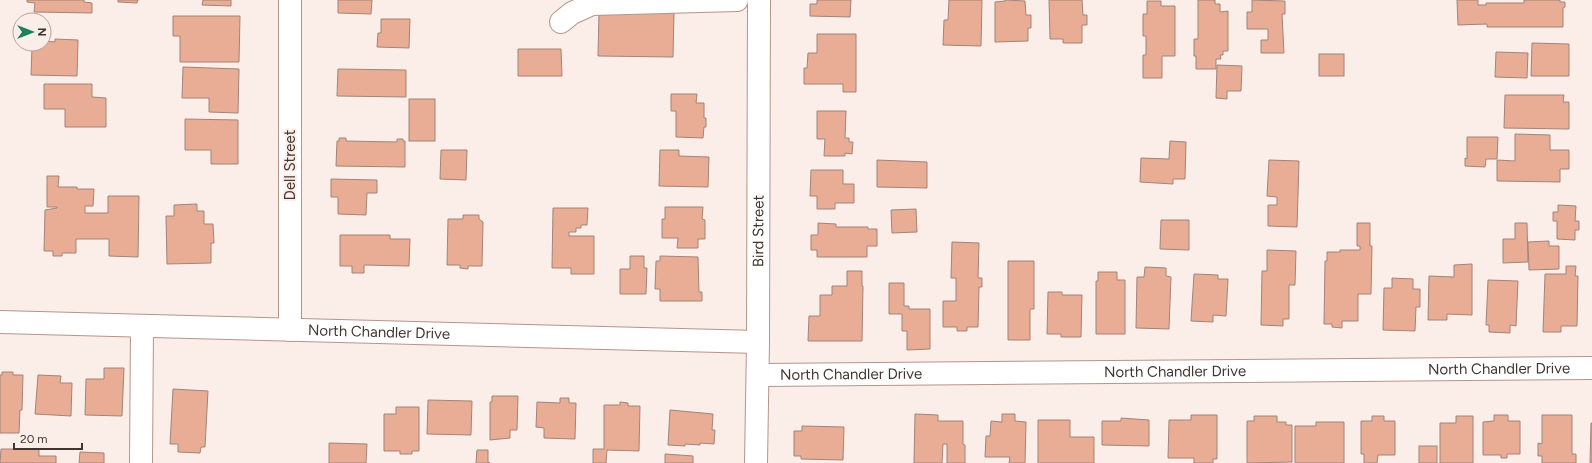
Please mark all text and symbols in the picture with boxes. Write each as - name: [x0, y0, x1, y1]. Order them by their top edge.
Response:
- north arrow: [12, 12, 52, 52]
- text: N: [35, 28, 48, 36]
- street label: Dell Street: [281, 129, 299, 200]
- street label: Bird Street: [749, 195, 767, 267]
- street label: North Chandler Drive: [308, 321, 450, 343]
- street label: North Chandler Drive: [1428, 359, 1570, 378]
- street label: North Chandler Drive: [1104, 362, 1246, 381]
- street label: North Chandler Drive: [780, 365, 922, 384]
- scale bar: [14, 425, 82, 451]
- text: 20 m: [20, 432, 48, 446]

